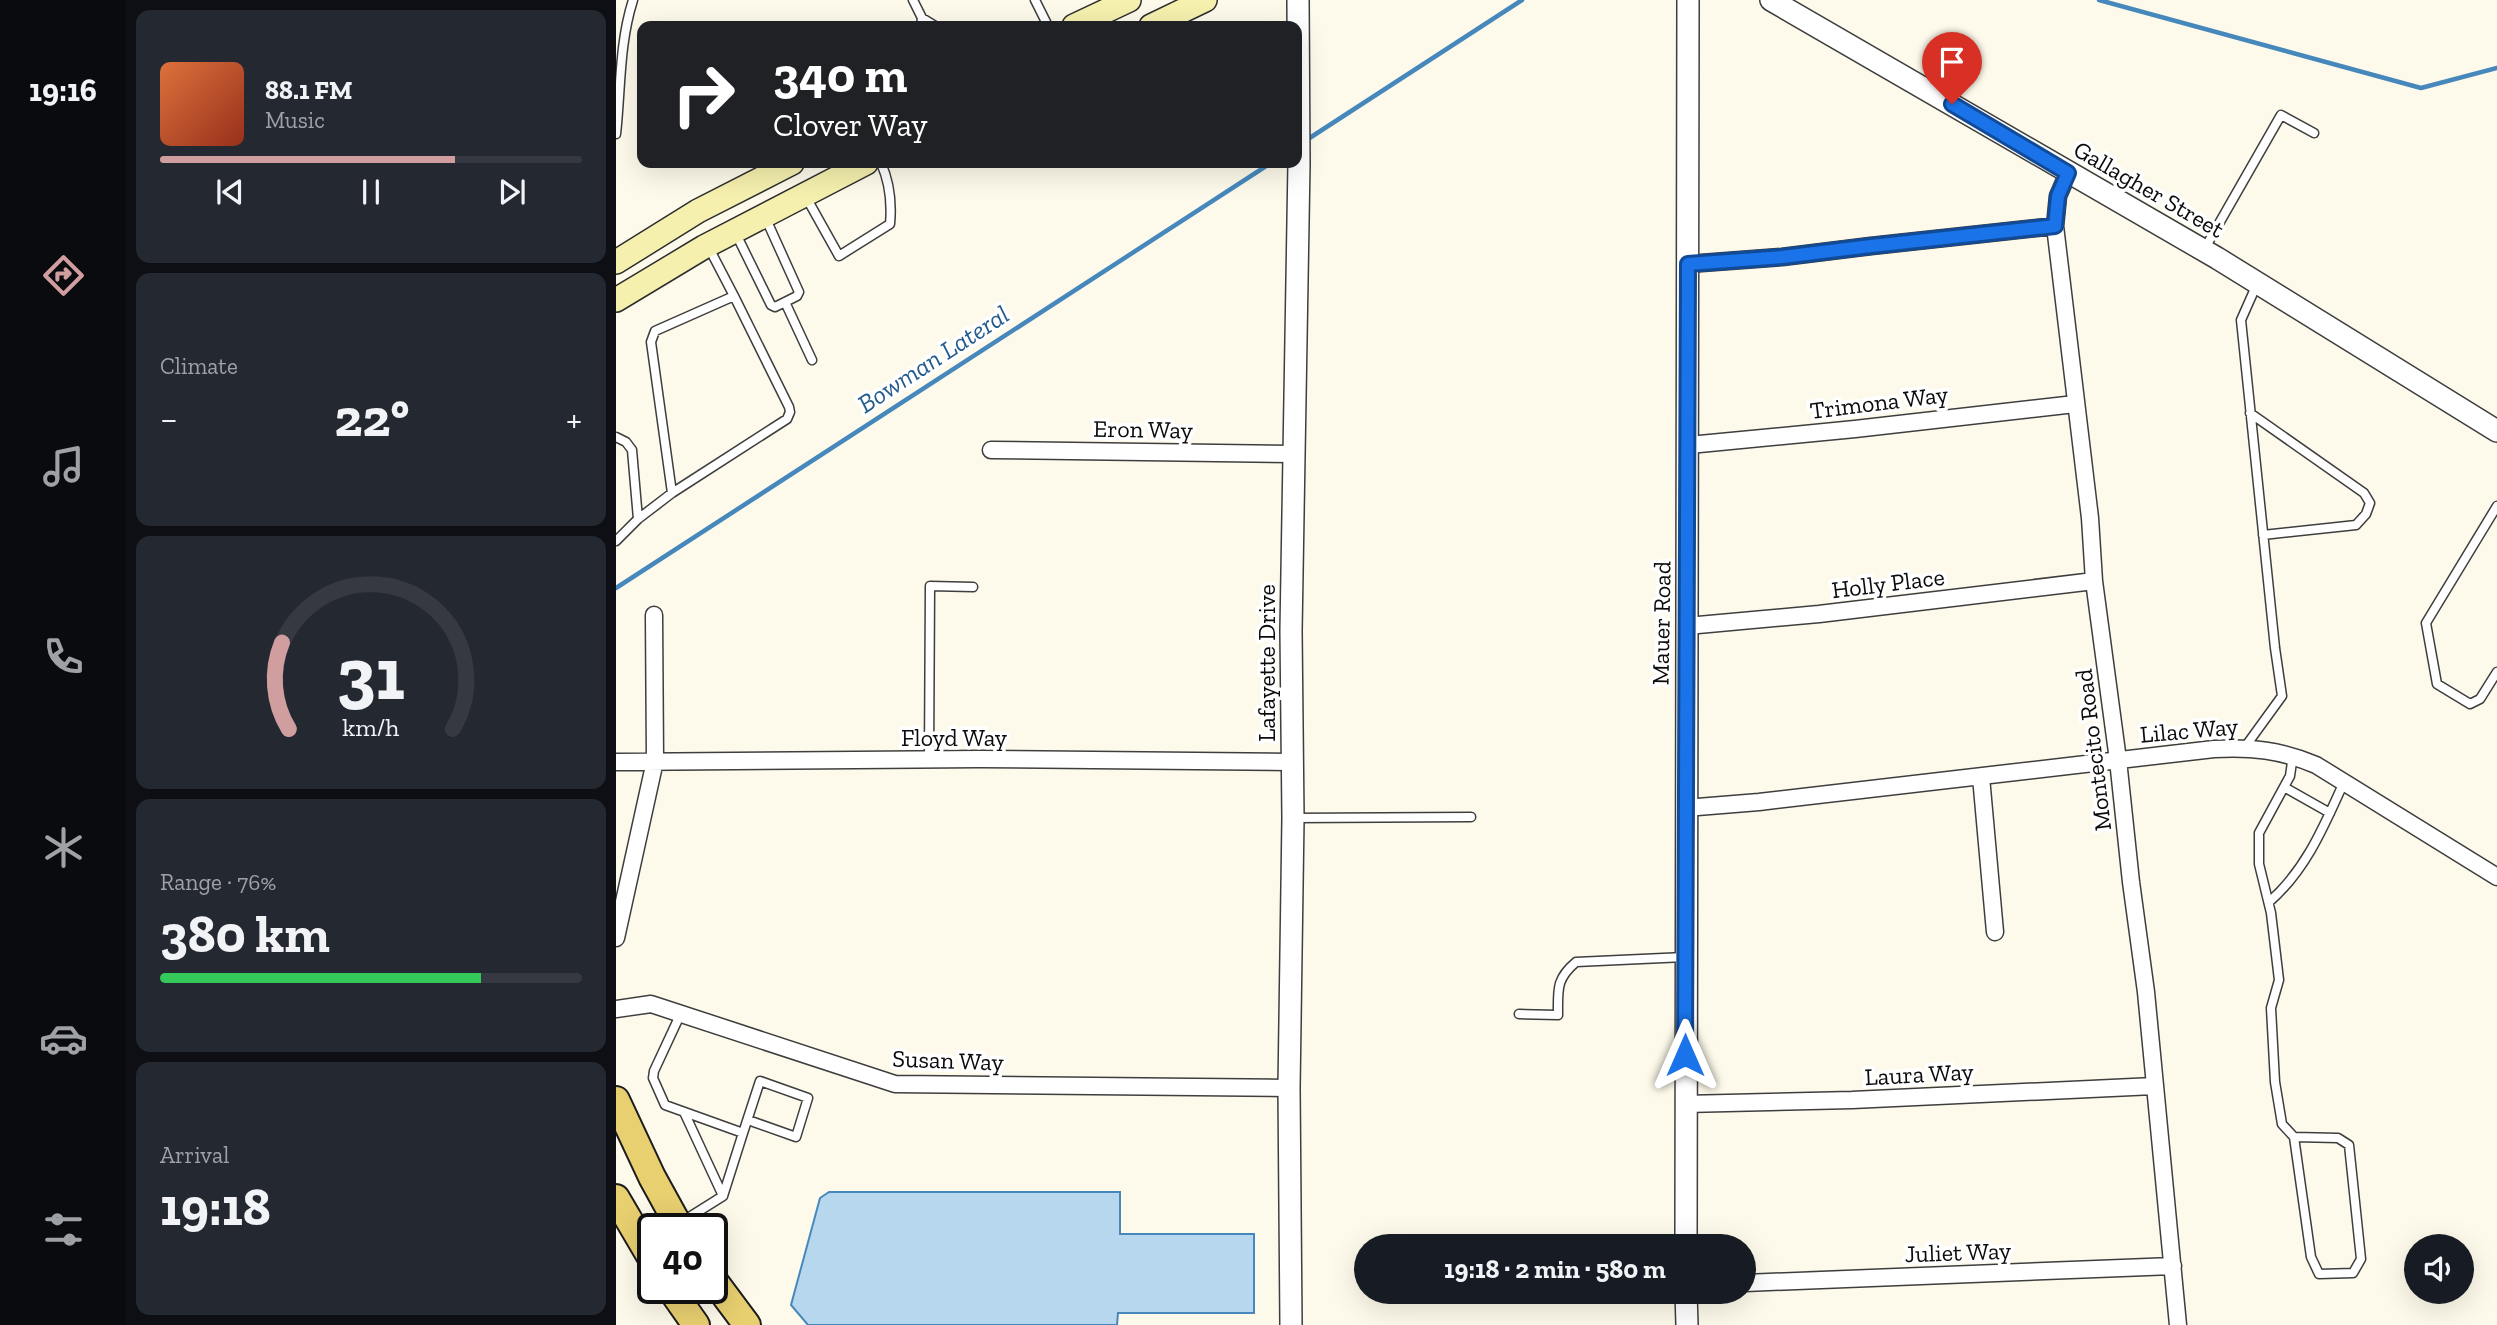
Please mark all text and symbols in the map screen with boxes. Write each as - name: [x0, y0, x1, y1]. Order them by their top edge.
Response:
- pin: [1922, 32, 1982, 104]
- icon: arrive: [1933, 43, 1971, 81]
- text: 340 m: [773, 46, 907, 105]
- icon: right: [658, 49, 749, 140]
- text: 19:16: [29, 71, 97, 109]
- text: 88.1 FM: [265, 74, 352, 106]
- text: Music: [265, 106, 325, 134]
- text: Clover Way: [773, 106, 928, 144]
- street label: Gallagher Street: [2069, 134, 2229, 244]
- icon: previous: [211, 173, 249, 211]
- icon: pause: [352, 173, 390, 211]
- icon: next: [493, 173, 531, 211]
- icon: directions: [39, 251, 88, 300]
- water label: Bowman Lateral: [851, 298, 1015, 420]
- text: Climate: [160, 352, 238, 380]
- street label: Trimona Way: [1808, 379, 1951, 425]
- text: 22°: [335, 387, 409, 449]
- text: −: [160, 396, 178, 442]
- text: +: [566, 396, 582, 442]
- street label: Eron Way: [1093, 414, 1194, 444]
- icon: music: [39, 442, 88, 491]
- street label: Mauer Road: [1645, 561, 1677, 685]
- street label: Holly Place: [1830, 562, 1946, 604]
- street label: Lafayette Drive: [1252, 584, 1281, 742]
- text: 31: [337, 630, 405, 718]
- icon: phone: [39, 632, 88, 681]
- street label: Montecito Road: [2069, 667, 2117, 833]
- text: km/h: [342, 711, 400, 741]
- street label: Lilac Way: [2139, 711, 2240, 749]
- street label: Floyd Way: [901, 723, 1008, 752]
- icon: climate: [39, 823, 88, 872]
- text: Range · 76%: [160, 868, 276, 896]
- text: 380 km: [160, 903, 330, 965]
- icon: car: [39, 1014, 88, 1063]
- position arrow: [1648, 1018, 1722, 1092]
- street label: Susan Way: [892, 1044, 1005, 1076]
- street label: Laura Way: [1864, 1057, 1975, 1091]
- text: Arrival: [160, 1141, 229, 1169]
- text: 19:18: [160, 1176, 271, 1238]
- icon: filters: [39, 1205, 88, 1254]
- speed limit sign: 40: [637, 1213, 728, 1304]
- map controls: [2404, 1234, 2474, 1304]
- button: sound: [2404, 1234, 2474, 1304]
- street label: Juliet Way: [1904, 1236, 2012, 1268]
- text: 19:18 · 2 min · 580 m: [1444, 1253, 1666, 1285]

